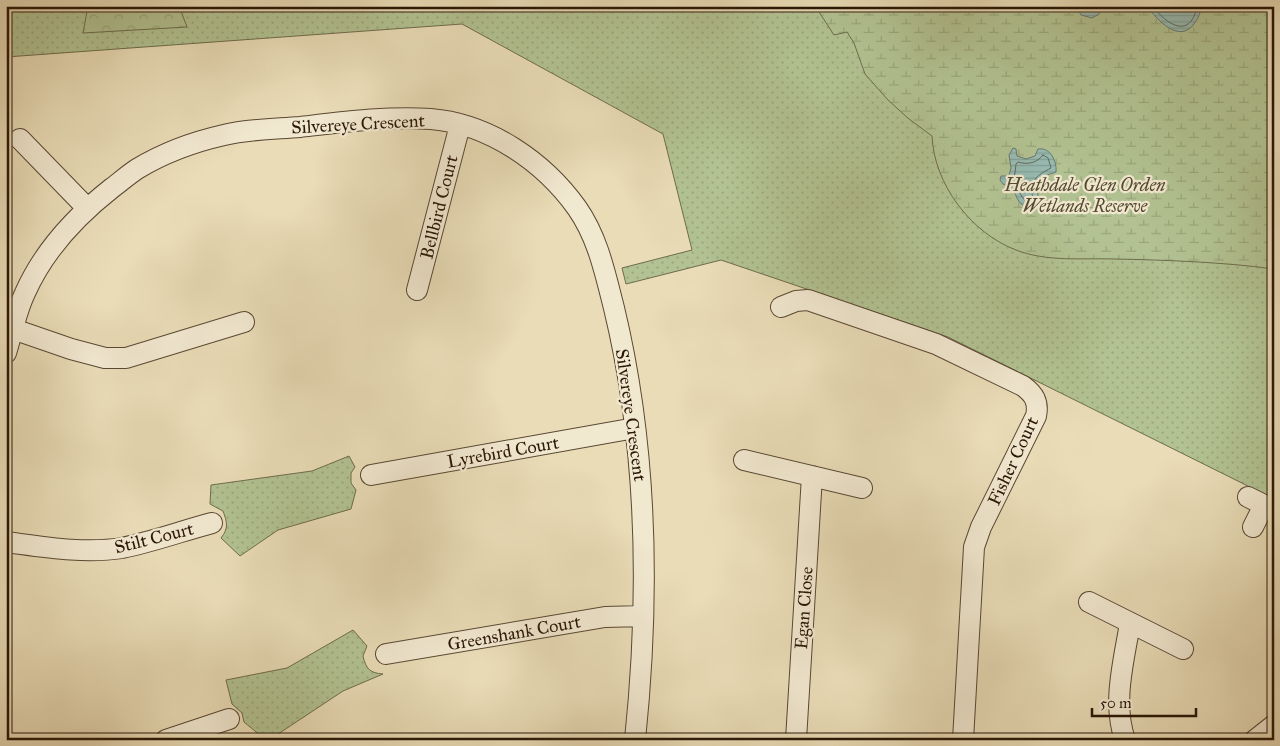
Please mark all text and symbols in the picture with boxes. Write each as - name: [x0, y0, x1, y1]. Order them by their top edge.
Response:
- street label: Silvereye Crescent: [291, 109, 426, 138]
- street label: Bellbird Court: [415, 152, 463, 261]
- park label: Heathdale Glen Orden Wetlands Reserve: [1004, 174, 1166, 217]
- street label: Silvereye Crescent: [611, 347, 651, 483]
- street label: Fisher Court: [983, 412, 1043, 509]
- street label: Lyrebird Court: [445, 431, 561, 473]
- street label: Stilt Court: [112, 517, 197, 558]
- street label: Egan Close: [790, 566, 819, 650]
- street label: Greenshank Court: [446, 610, 583, 656]
- scale bar: [1092, 686, 1196, 718]
- text: 50 m: [1100, 694, 1132, 712]

